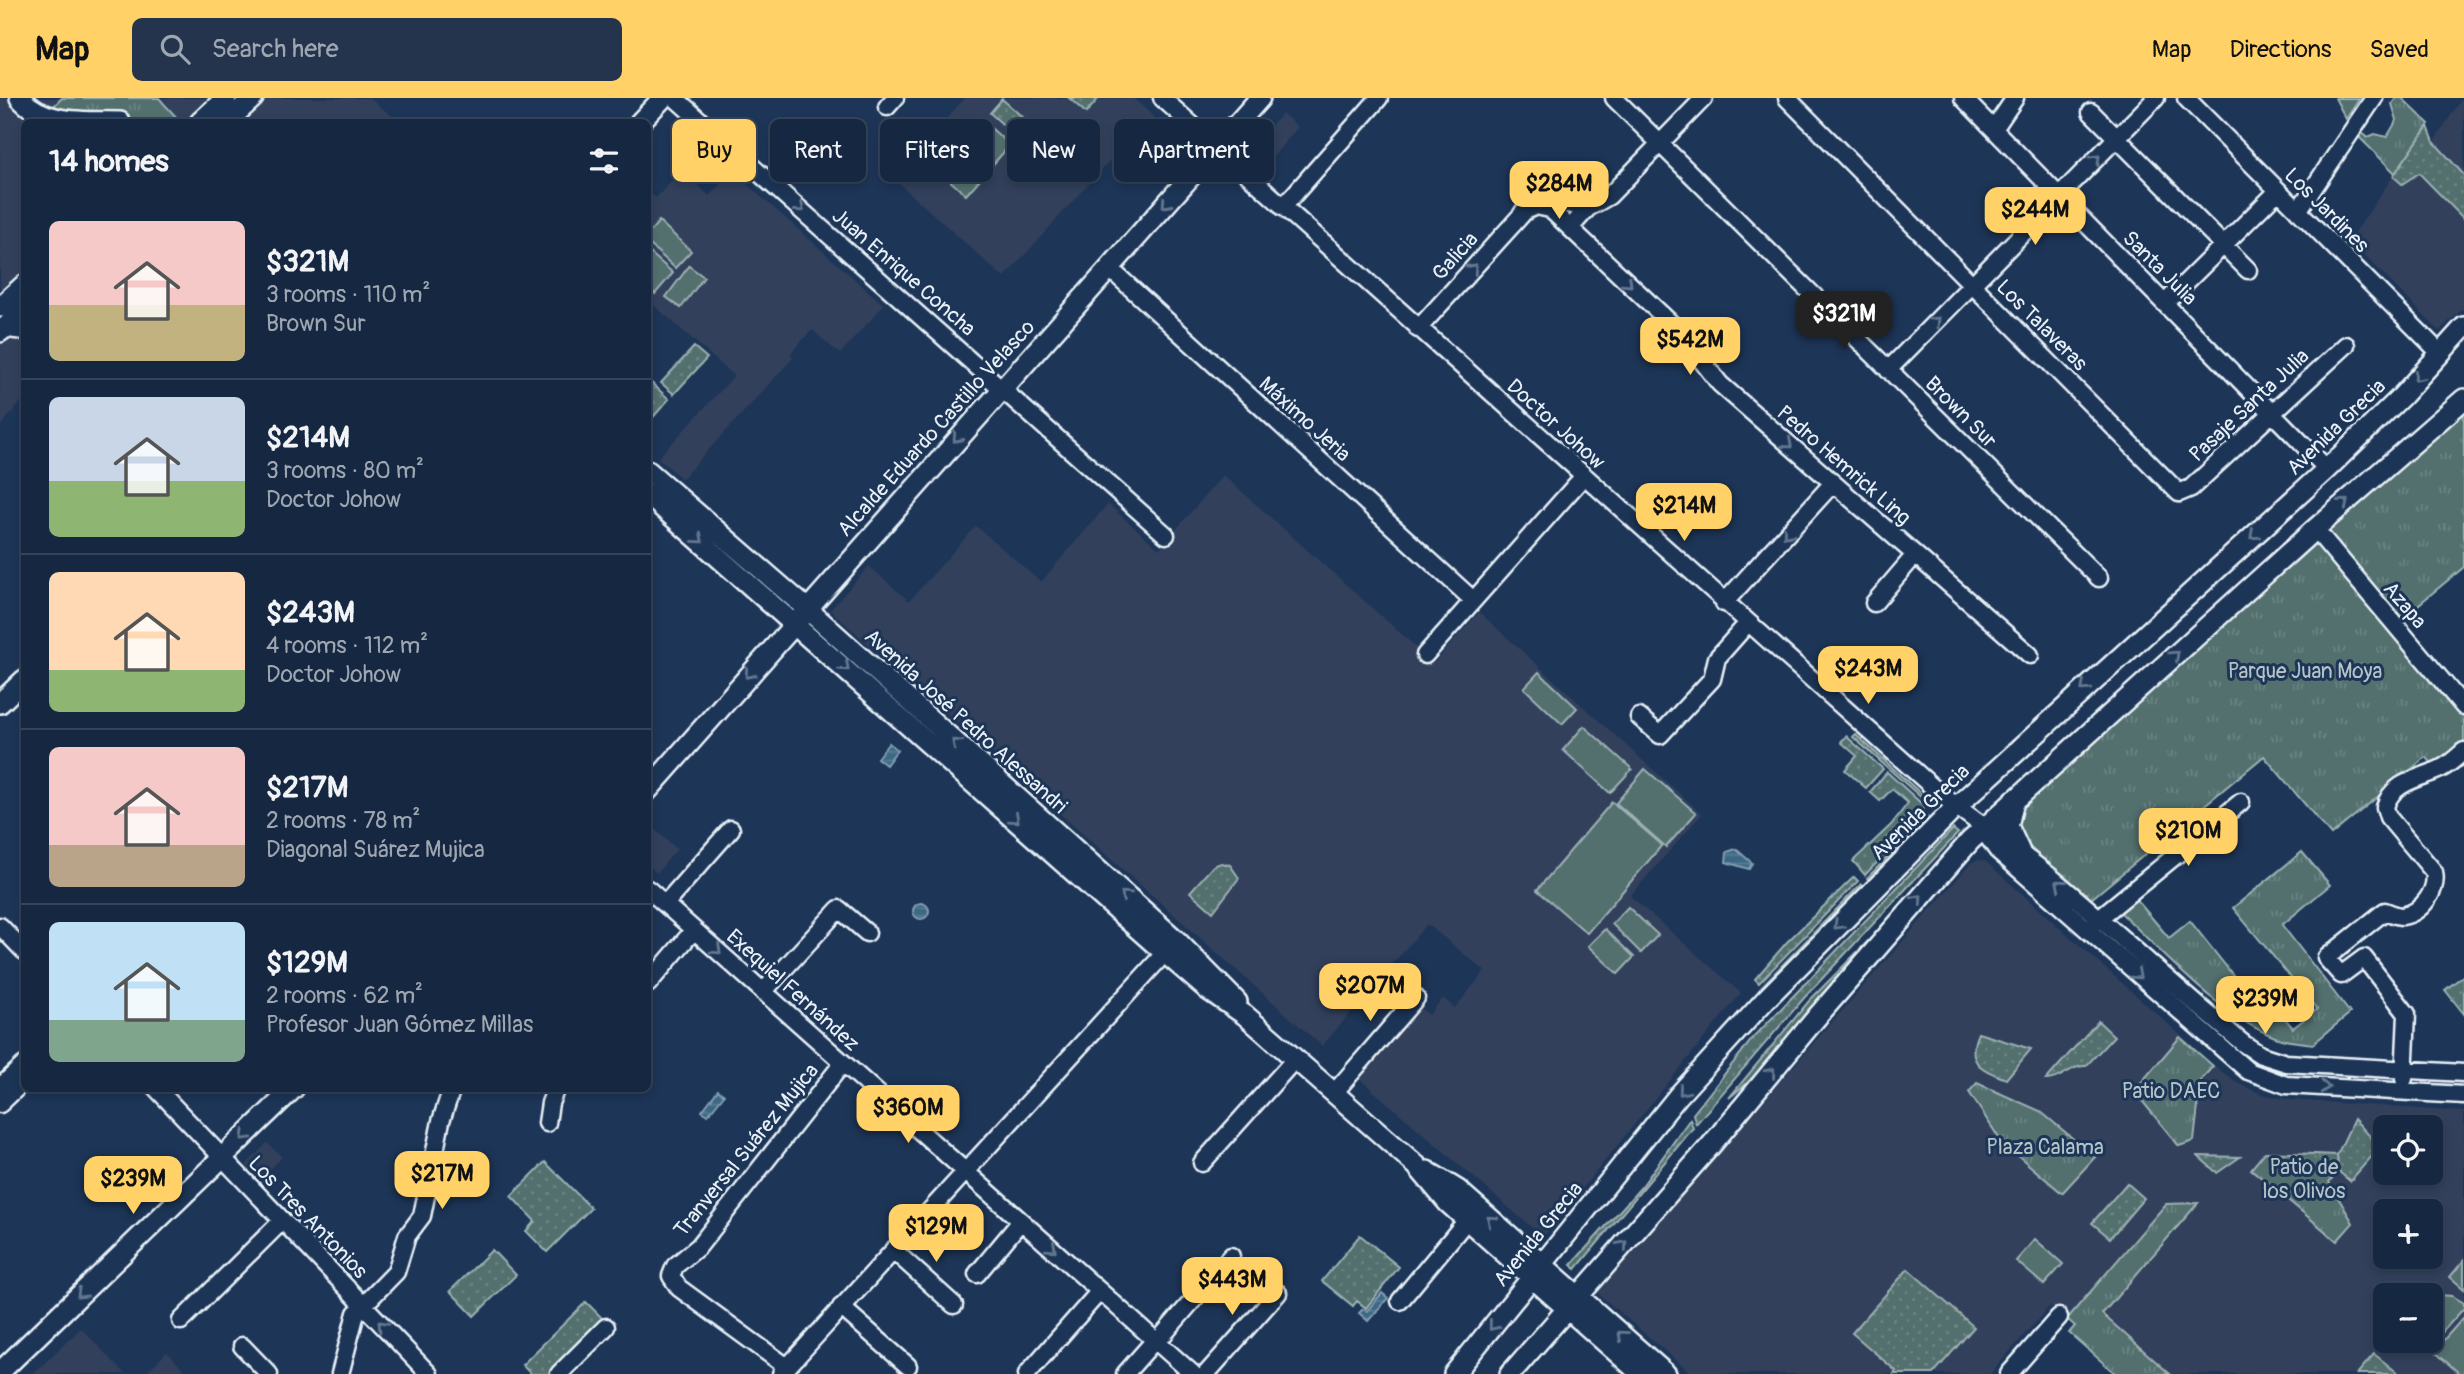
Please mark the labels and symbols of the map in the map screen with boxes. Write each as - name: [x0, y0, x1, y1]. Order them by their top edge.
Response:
- one-way arrow: [2088, 155, 2100, 167]
- pin: $284M: [1510, 162, 1608, 221]
- street label: Los Jardines: [2278, 162, 2375, 259]
- pin: $244M: [1986, 188, 2084, 247]
- one-way arrow: [1162, 196, 1174, 209]
- one-way arrow: [792, 200, 805, 212]
- street label: Juan Enrique Concha: [826, 203, 981, 342]
- street label: Santa Julia: [2117, 225, 2203, 311]
- street label: Galicia: [1426, 226, 1484, 286]
- one-way arrow: [1465, 263, 1477, 276]
- street label: Los Talaveras: [1990, 274, 2093, 377]
- one-way arrow: [1620, 275, 1633, 287]
- pin: $321M: [1795, 292, 1893, 351]
- street label: Alcalde Eduardo Castillo Velasco: [832, 314, 1041, 543]
- one-way arrow: [1928, 316, 1941, 329]
- pin: $542M: [1641, 317, 1739, 377]
- street label: Pasaje Santa Julia: [2184, 343, 2315, 468]
- one-way arrow: [2414, 369, 2426, 382]
- street label: Máximo Jeria: [1253, 371, 1356, 468]
- street label: Brown Sur: [1919, 371, 2003, 454]
- street label: Doctor Johow: [1501, 373, 1611, 476]
- street label: Avenida Grecia: [2281, 373, 2392, 481]
- street label: Pedro Hemrick Ling: [1771, 400, 1916, 531]
- one-way arrow: [953, 430, 965, 443]
- one-way arrow: [1780, 436, 1793, 448]
- pin: $214M: [1635, 484, 1733, 543]
- one-way arrow: [2336, 499, 2349, 511]
- one-way arrow: [1783, 526, 1795, 539]
- one-way arrow: [2249, 526, 2262, 539]
- one-way arrow: [691, 531, 704, 544]
- street label: Azapa: [2377, 576, 2432, 635]
- street label: Avenida José Pedro Alessandri: [859, 623, 1073, 820]
- pin: $243M: [1819, 646, 1917, 706]
- one-way arrow: [2167, 651, 2180, 663]
- park label: Parque Juan Moya: [2228, 658, 2382, 685]
- one-way arrow: [837, 659, 850, 671]
- one-way arrow: [745, 665, 757, 678]
- one-way arrow: [2080, 679, 2093, 691]
- one-way arrow: [951, 739, 964, 751]
- street label: Avenida Grecia: [1865, 758, 1976, 866]
- pin: $210M: [2139, 808, 2237, 868]
- one-way arrow: [1006, 811, 1019, 823]
- one-way arrow: [2055, 880, 2068, 892]
- one-way arrow: [1120, 891, 1133, 903]
- one-way arrow: [1910, 894, 1922, 907]
- one-way arrow: [1834, 916, 1847, 929]
- street label: Exequiel Fernández: [720, 923, 865, 1057]
- one-way arrow: [709, 942, 722, 955]
- pin: $207M: [1321, 964, 1419, 1023]
- one-way arrow: [2129, 966, 2142, 979]
- pin: $239M: [2216, 976, 2314, 1036]
- street label: Tranversal Suárez Mujica: [668, 1058, 825, 1243]
- one-way arrow: [1762, 1068, 1775, 1080]
- park label: Patio DAEC: [2122, 1078, 2220, 1105]
- one-way arrow: [2320, 1079, 2331, 1094]
- one-way arrow: [1679, 1082, 1691, 1095]
- pin: $360M: [859, 1086, 957, 1145]
- one-way arrow: [240, 1128, 253, 1141]
- park label: Plaza Calama: [1986, 1134, 2104, 1161]
- street label: Los Tres Antonios: [242, 1150, 374, 1285]
- pin: $217M: [393, 1152, 491, 1211]
- park label: Patio de los Olivos: [2262, 1154, 2346, 1205]
- pin: $239M: [84, 1156, 182, 1216]
- street label: Avenida Grecia: [1488, 1176, 1589, 1292]
- pin: $129M: [887, 1204, 985, 1264]
- one-way arrow: [1486, 1215, 1499, 1228]
- one-way arrow: [1043, 1240, 1056, 1252]
- one-way arrow: [1615, 1240, 1627, 1253]
- pin: $443M: [1183, 1258, 1281, 1317]
- one-way arrow: [76, 1286, 89, 1299]
- one-way arrow: [1488, 1318, 1501, 1330]
- one-way arrow: [378, 1320, 391, 1333]
- one-way arrow: [1617, 1331, 1630, 1344]

